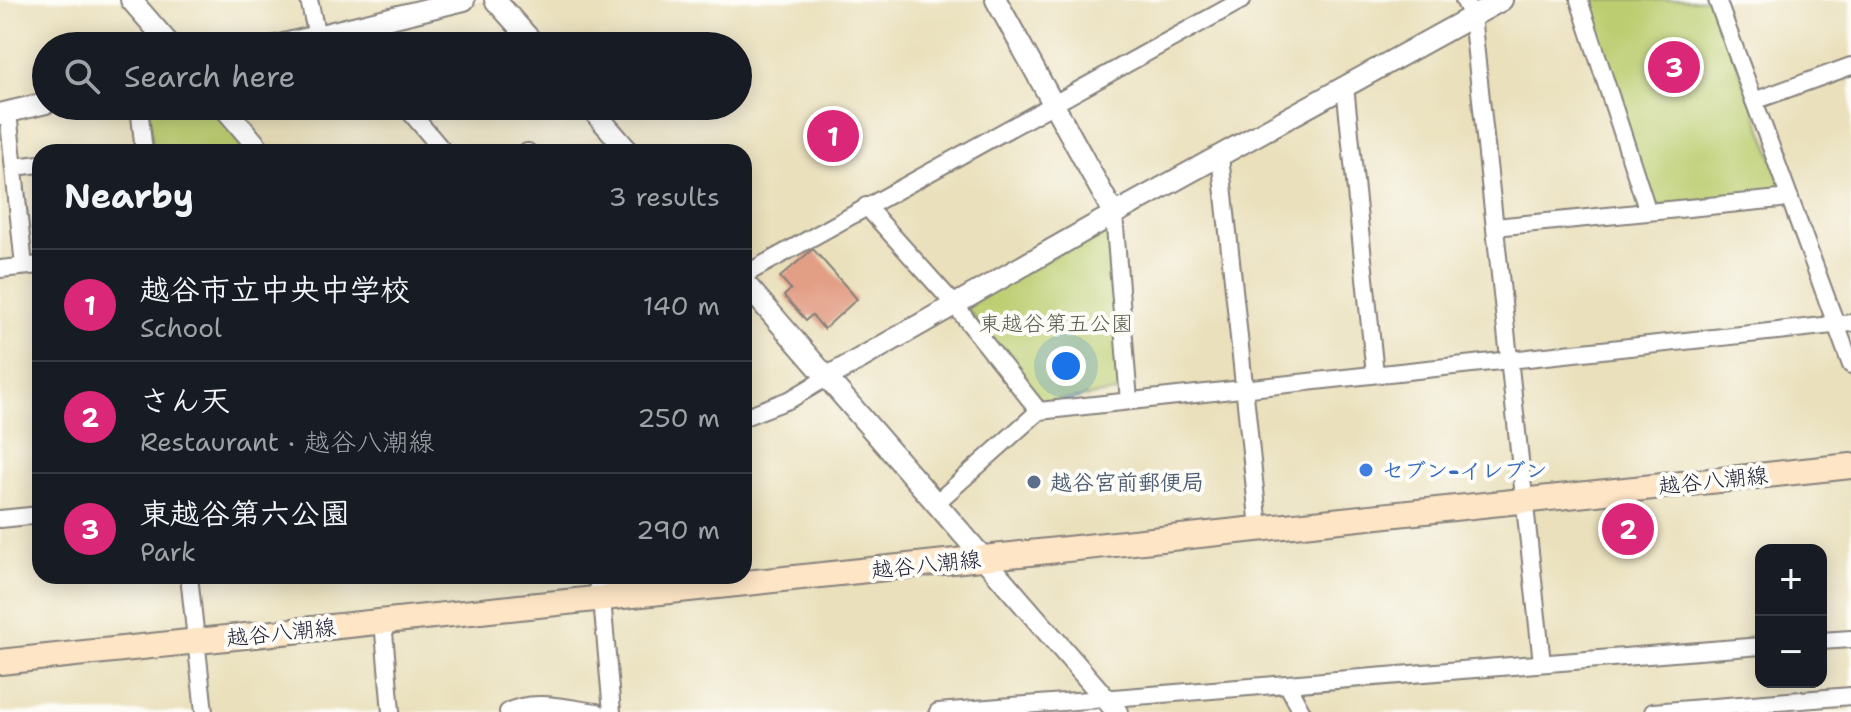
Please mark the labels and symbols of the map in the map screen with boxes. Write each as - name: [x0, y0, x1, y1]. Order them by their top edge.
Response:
- pin: 3: [1648, 37, 1700, 97]
- pin: 1: [807, 106, 859, 166]
- park label: 東越谷第五公園: [979, 309, 1133, 338]
- your location: [1046, 346, 1086, 386]
- place label: セブン-イレブン: [1382, 456, 1547, 485]
- street label: 越谷八潮線: [1657, 460, 1769, 501]
- marker: セブン-イレブン: [1357, 461, 1375, 479]
- place label: 越谷宮前郵便局: [1050, 468, 1204, 497]
- marker: 越谷宮前郵便局: [1025, 473, 1043, 491]
- pin: 2: [1602, 499, 1654, 559]
- street label: 越谷八潮線: [870, 544, 982, 585]
- street label: 越谷八潮線: [225, 612, 337, 653]

